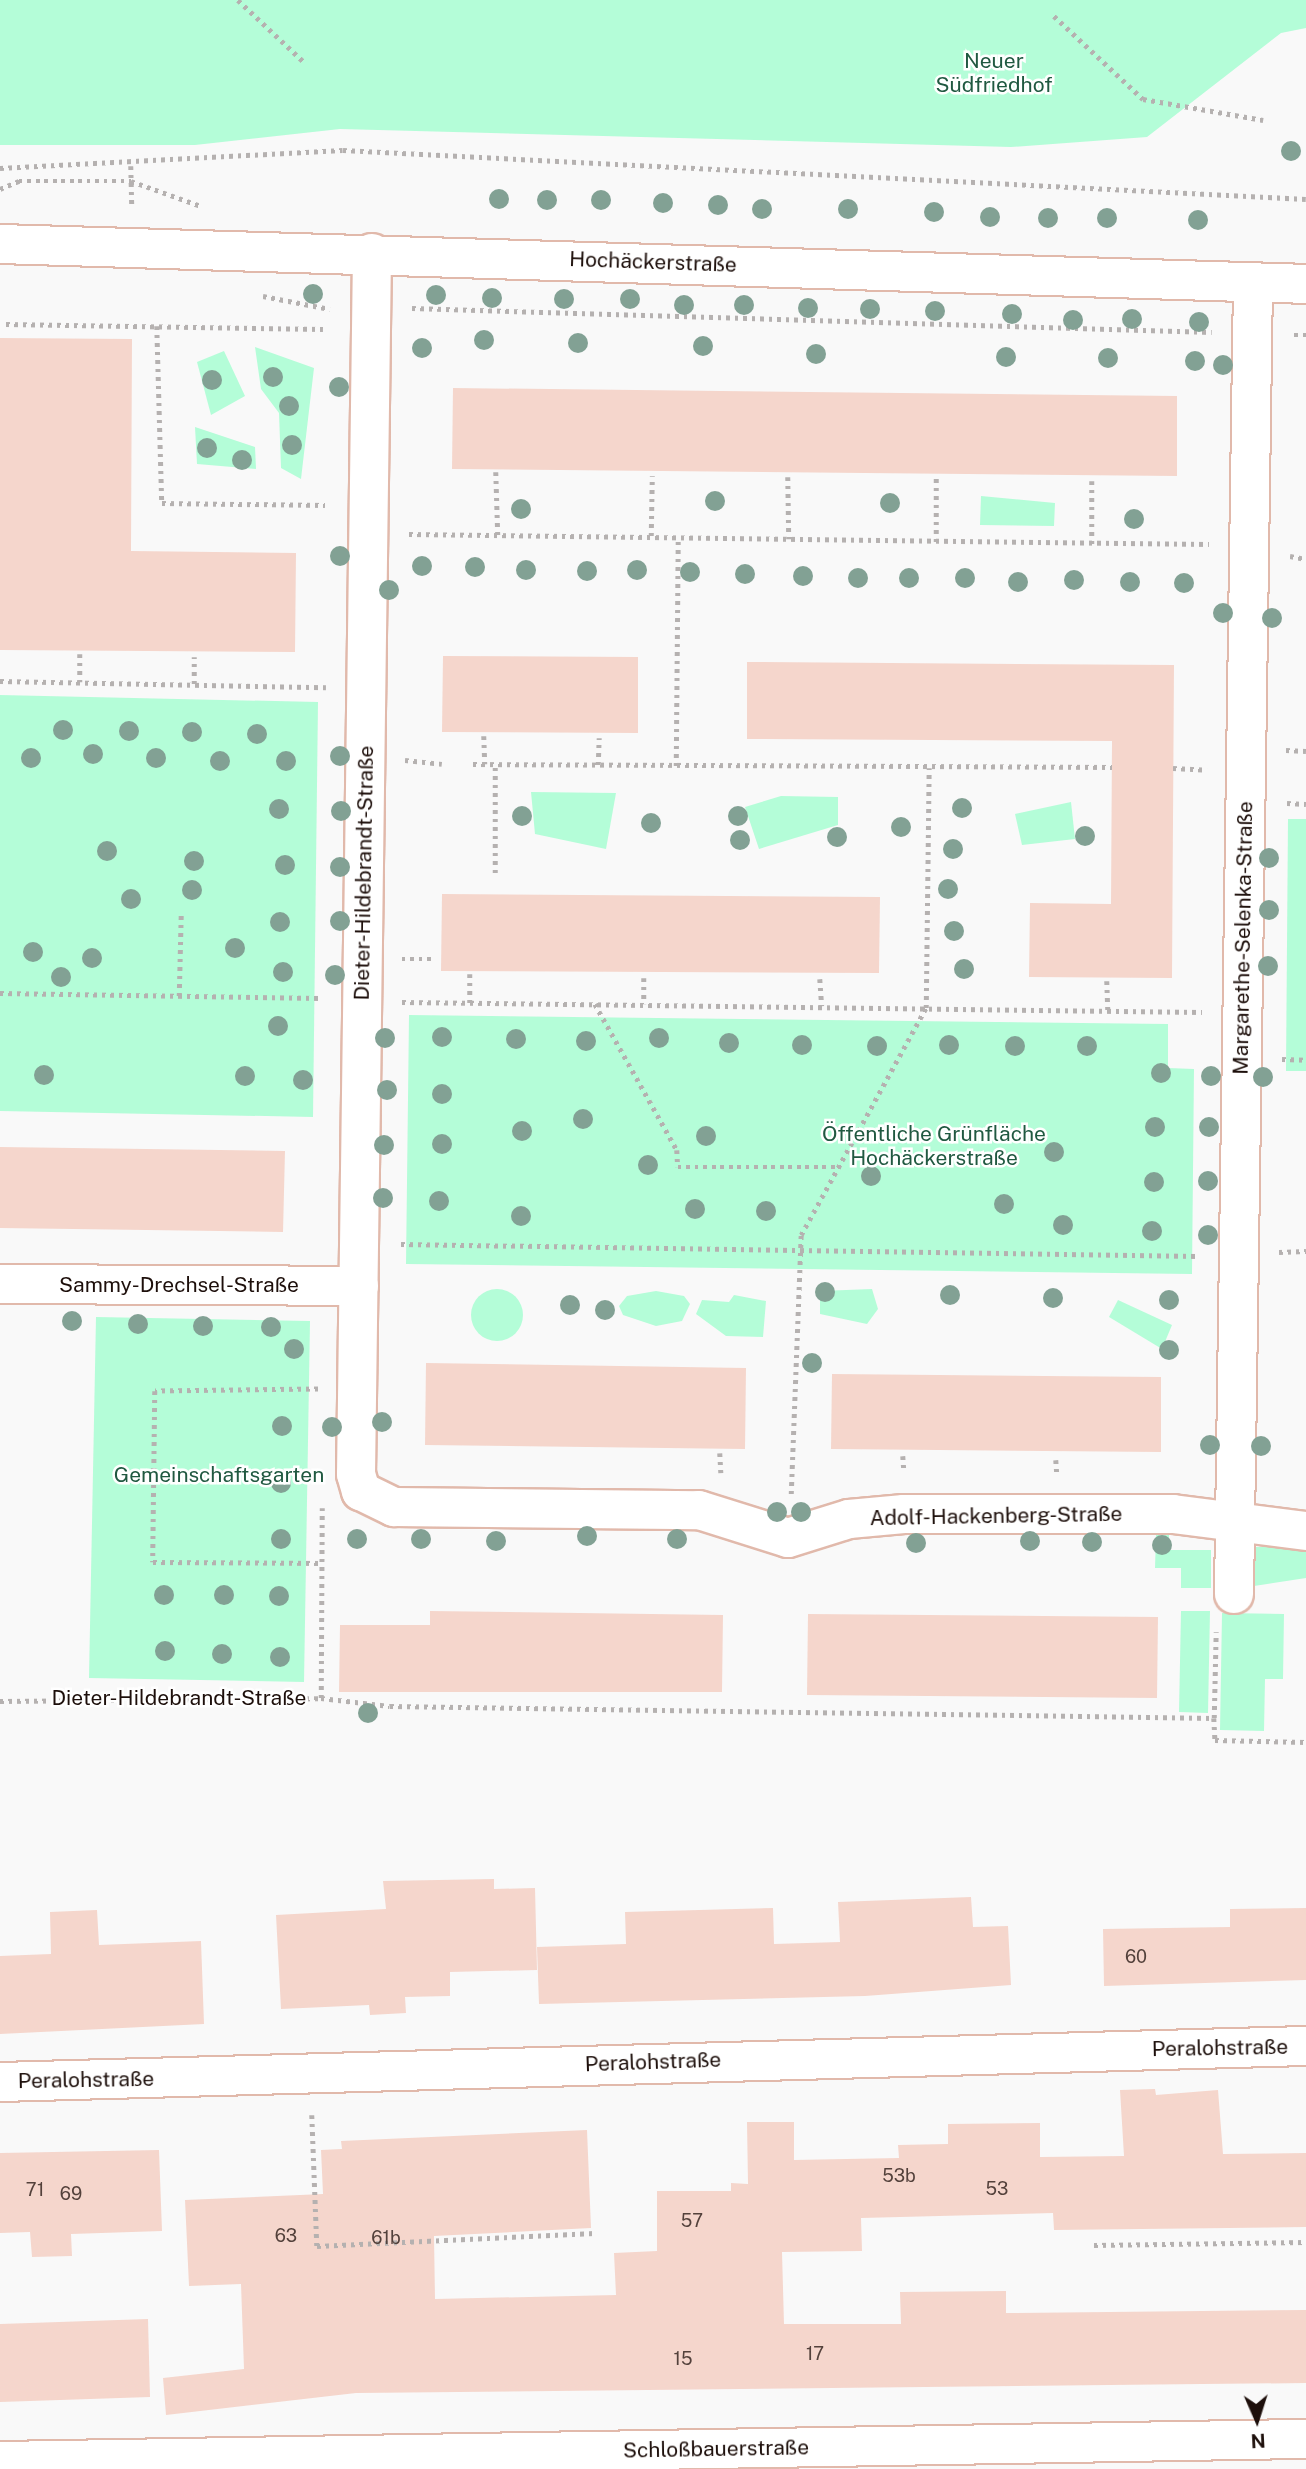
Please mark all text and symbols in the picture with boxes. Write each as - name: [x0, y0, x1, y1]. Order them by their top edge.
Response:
- park label: Neuer Südfriedhof: [936, 48, 1052, 98]
- street label: Hochäckerstraße: [569, 246, 737, 278]
- street label: Dieter-Hildebrandt-Straße: [349, 745, 379, 1001]
- street label: Margarethe-Selenka-Straße: [1228, 801, 1258, 1075]
- park label: Öffentliche Grünfläche Hochäckerstraße: [822, 1121, 1046, 1171]
- street label: Sammy-Drechsel-Straße: [59, 1272, 299, 1298]
- park label: Gemeinschaftsgarten: [114, 1462, 324, 1488]
- street label: Adolf-Hackenberg-Straße: [869, 1501, 1123, 1531]
- street label: Dieter-Hildebrandt-Straße: [51, 1685, 307, 1711]
- house number: 60: [1125, 1946, 1147, 1968]
- street label: Peralohstraße: [1152, 2034, 1288, 2062]
- street label: Peralohstraße: [584, 2047, 722, 2077]
- street label: Peralohstraße: [18, 2066, 154, 2094]
- house number: 53b: [882, 2165, 916, 2187]
- house number: 53: [986, 2178, 1008, 2200]
- house number: 71: [26, 2179, 44, 2201]
- house number: 69: [60, 2183, 82, 2205]
- house number: 57: [681, 2210, 703, 2232]
- house number: 63: [275, 2225, 297, 2247]
- house number: 61b: [371, 2227, 401, 2249]
- house number: 17: [806, 2343, 824, 2365]
- house number: 15: [674, 2348, 692, 2370]
- north arrow: [1222, 2385, 1292, 2455]
- text: N: [1250, 2430, 1266, 2452]
- street label: Schloßbauerstraße: [623, 2435, 809, 2463]

